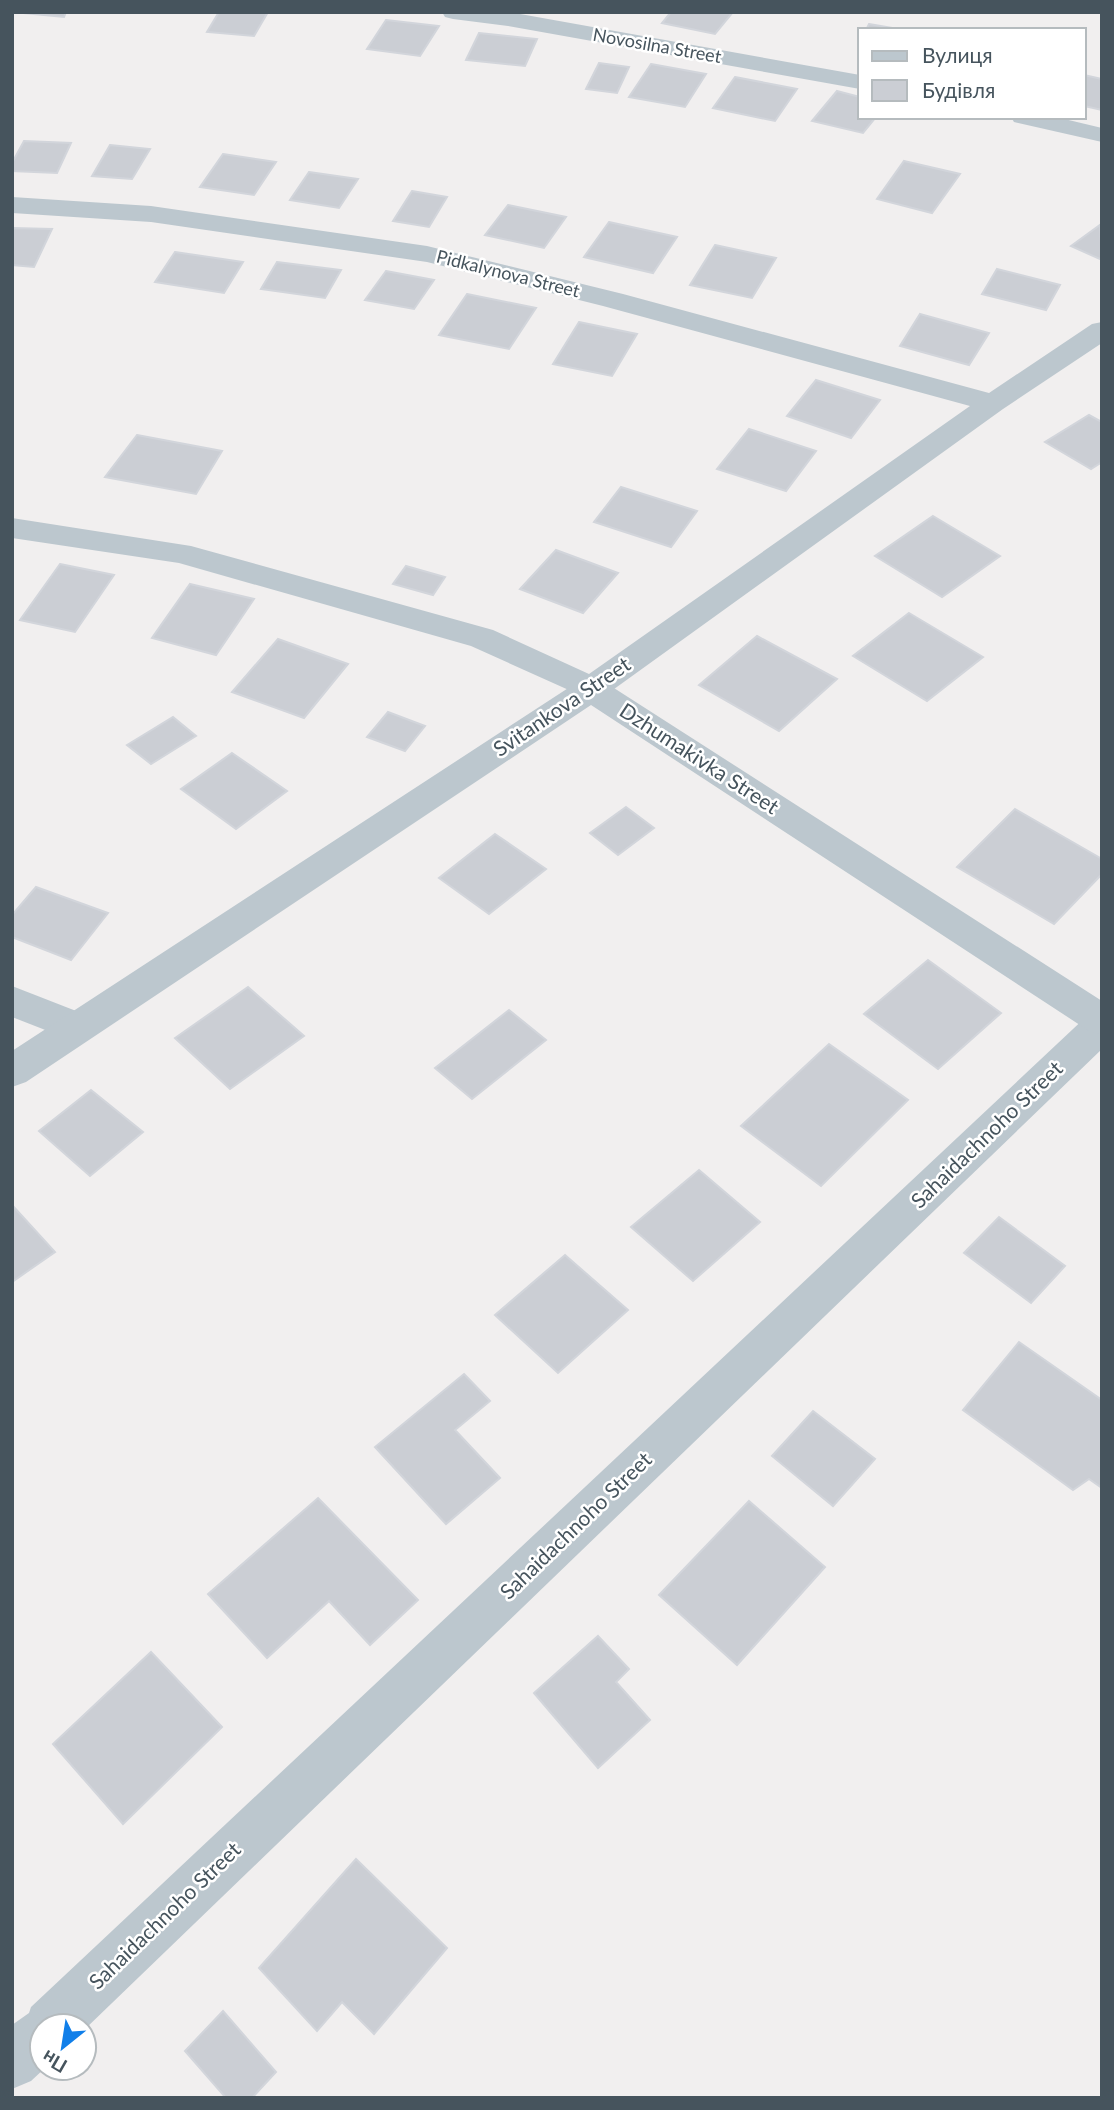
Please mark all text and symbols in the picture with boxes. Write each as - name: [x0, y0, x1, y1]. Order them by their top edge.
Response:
- street label: Novosilna Street: [591, 23, 724, 67]
- legend: [858, 28, 1086, 119]
- text: Вулиця: [922, 42, 993, 67]
- text: Будівля: [922, 77, 995, 102]
- street label: Pidkalynova Street: [434, 245, 583, 302]
- street label: Svitankova Street: [488, 650, 635, 761]
- street label: Dzhumakivka Street: [616, 697, 784, 819]
- street label: Sahaidachnoho Street: [905, 1055, 1067, 1213]
- street label: Sahaidachnoho Street: [494, 1446, 656, 1604]
- street label: Sahaidachnoho Street: [83, 1836, 245, 1994]
- north arrow: [28, 2012, 98, 2082]
- text: Пн: [38, 2046, 71, 2078]

